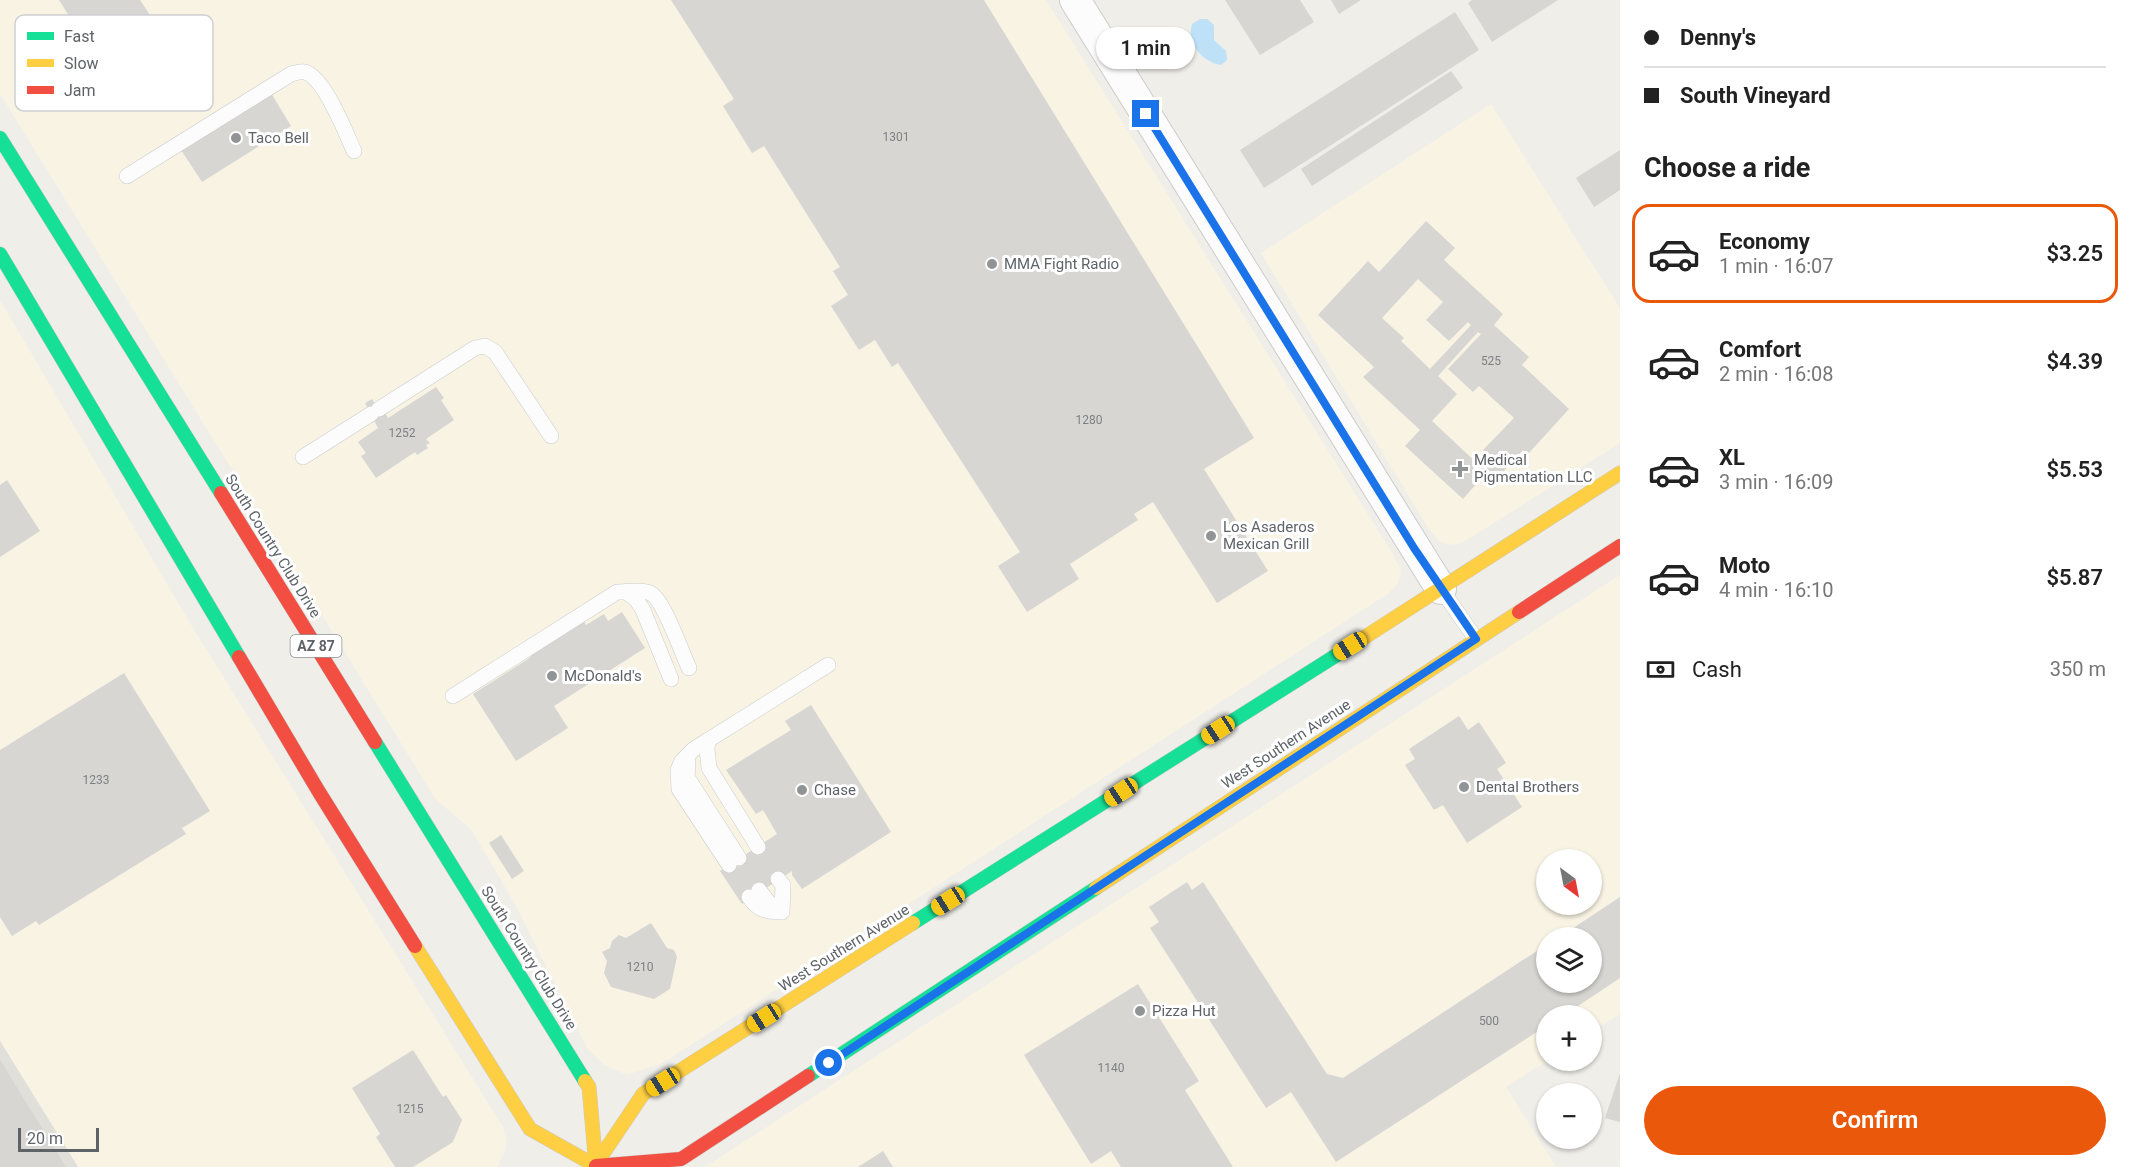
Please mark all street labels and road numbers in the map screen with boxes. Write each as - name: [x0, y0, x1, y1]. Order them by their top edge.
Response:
- street label: South Country Club Drive: [221, 471, 325, 621]
- road number: AZ 87: [290, 635, 342, 657]
- street label: West Southern Avenue: [1218, 695, 1354, 793]
- street label: South Country Club Drive: [477, 883, 581, 1033]
- street label: West Southern Avenue: [775, 900, 913, 995]

